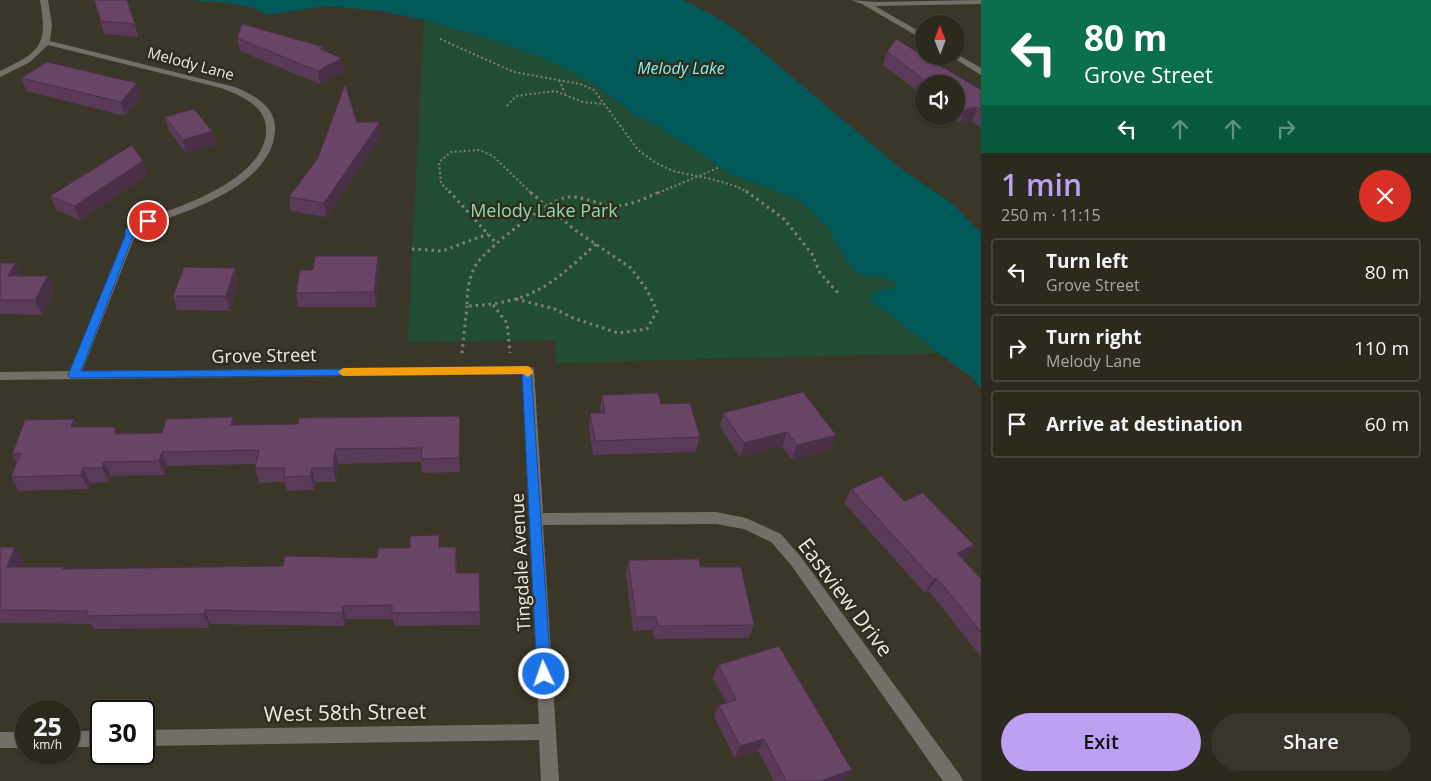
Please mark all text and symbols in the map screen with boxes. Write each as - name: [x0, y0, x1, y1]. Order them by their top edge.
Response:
- text: 80 m: [1084, 14, 1167, 61]
- north arrow: [915, 15, 965, 65]
- map controls: [915, 15, 965, 125]
- icon: left: [1001, 20, 1066, 85]
- street label: Melody Lane: [145, 42, 237, 84]
- water label: Melody Lake: [637, 57, 725, 79]
- text: Grove Street: [1084, 59, 1213, 89]
- button: sound: [915, 75, 965, 125]
- icon: left: [1113, 115, 1141, 143]
- icon: ahead: [1166, 115, 1194, 143]
- icon: ahead: [1219, 115, 1247, 143]
- icon: right: [1272, 115, 1300, 143]
- text: 1 min: [1001, 164, 1082, 205]
- button: close: [1359, 170, 1411, 222]
- park label: Melody Lake Park: [470, 198, 618, 222]
- pin: [127, 200, 169, 242]
- text: 250 m · 11:15: [1001, 204, 1101, 226]
- icon: arrive: [134, 207, 162, 235]
- text: Turn left: [1046, 248, 1128, 274]
- icon: left: [1003, 258, 1031, 286]
- text: 80 m: [1365, 259, 1409, 285]
- text: Grove Street: [1046, 274, 1140, 296]
- text: Turn right: [1046, 324, 1141, 350]
- icon: right: [1003, 334, 1031, 362]
- text: 110 m: [1354, 335, 1409, 361]
- street label: Grove Street: [211, 342, 317, 368]
- text: Melody Lane: [1046, 350, 1141, 372]
- icon: arrive: [1003, 410, 1031, 438]
- text: Arrive at destination: [1046, 411, 1243, 437]
- text: 60 m: [1365, 411, 1409, 437]
- street label: Tingdale Avenue: [504, 492, 536, 632]
- street label: Eastview Drive: [792, 532, 900, 662]
- position arrow: [517, 647, 569, 699]
- street label: West 58th Street: [263, 697, 427, 727]
- speed limit sign: 30: [90, 700, 155, 765]
- text: 25: [33, 709, 62, 743]
- button: Exit: [1001, 713, 1201, 771]
- button: Share: [1211, 713, 1411, 771]
- text: km/h: [33, 736, 62, 753]

